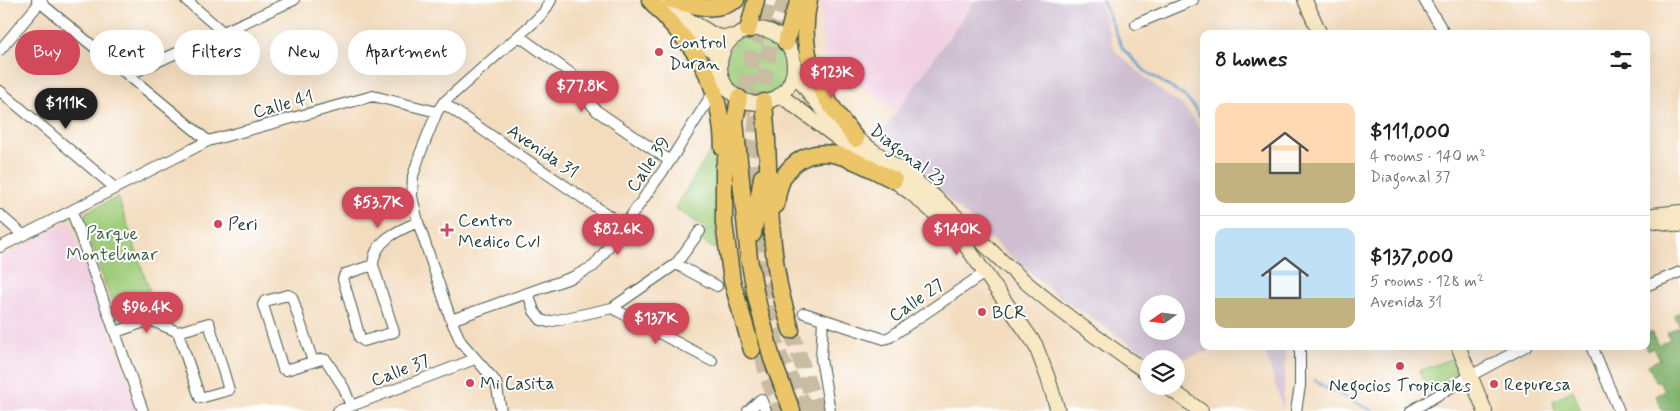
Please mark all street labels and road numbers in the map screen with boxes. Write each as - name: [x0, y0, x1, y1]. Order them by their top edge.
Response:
- street label: Calle 41: [250, 85, 316, 125]
- street label: Avenida 31: [502, 119, 583, 184]
- street label: Diagonal 23: [863, 119, 951, 194]
- street label: Calle 39: [621, 132, 676, 197]
- street label: Calle 27: [884, 274, 949, 328]
- street label: Calle 37: [368, 349, 433, 393]

